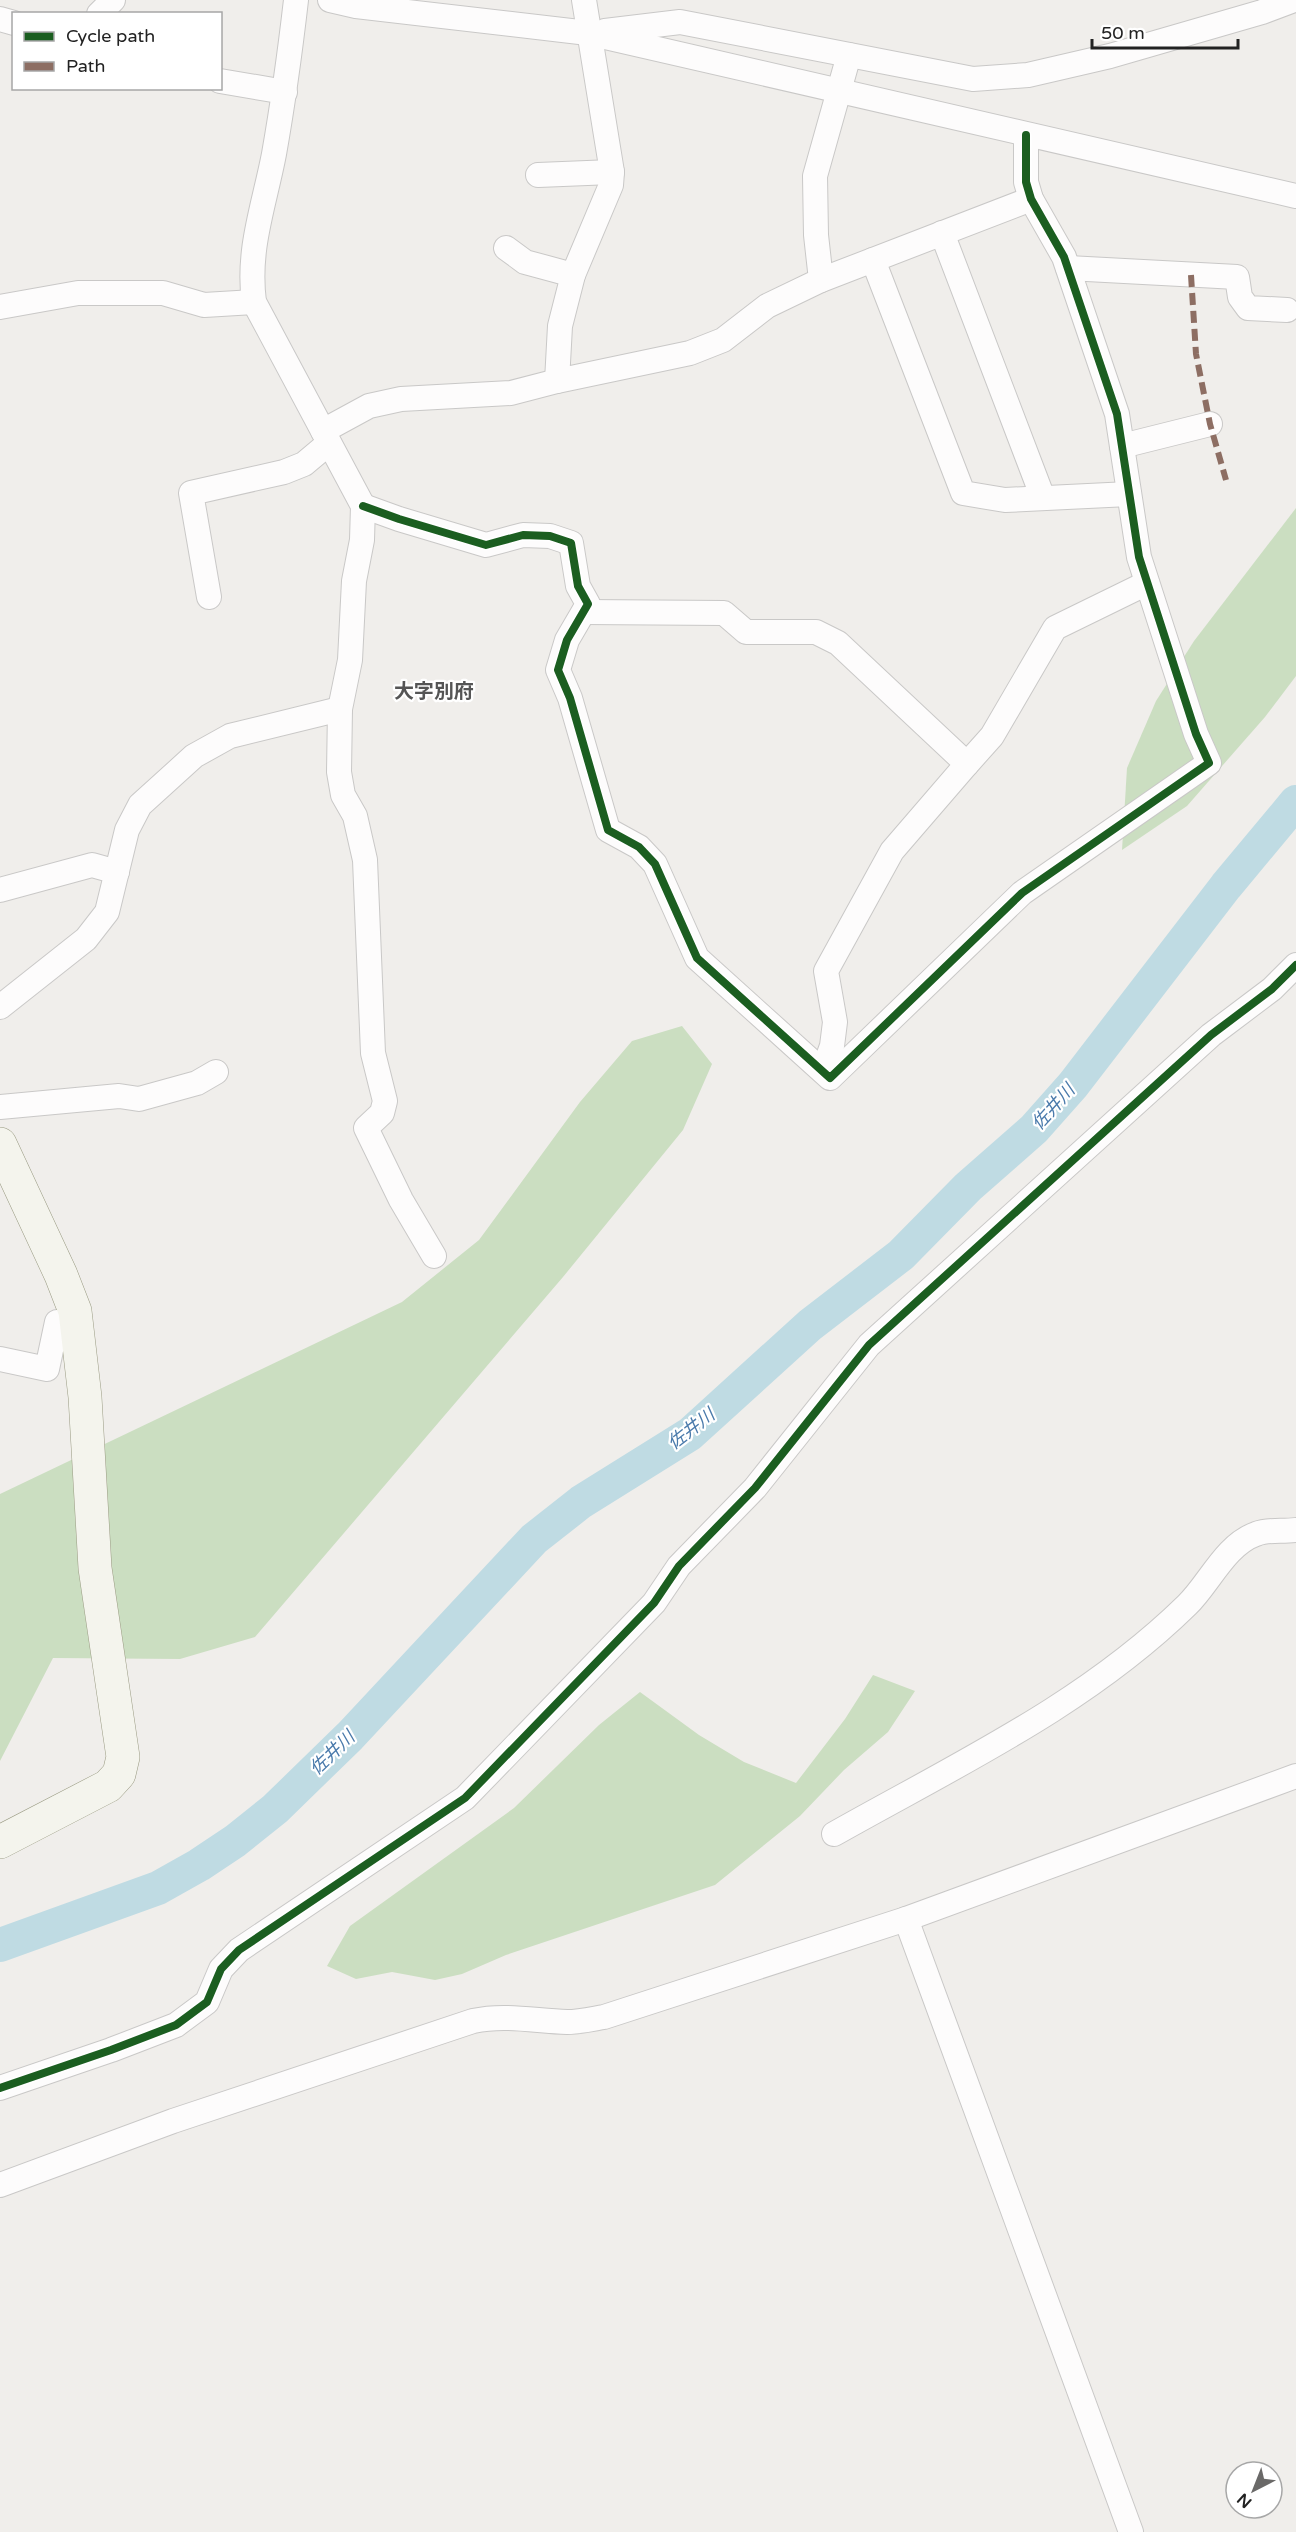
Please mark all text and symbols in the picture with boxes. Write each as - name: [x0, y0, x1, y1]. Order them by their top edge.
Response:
- legend: [12, 12, 222, 90]
- scale bar: [1092, 12, 1238, 50]
- text: 50 m: [1101, 22, 1145, 44]
- text: Cycle path: [66, 25, 155, 47]
- text: Path: [66, 55, 105, 77]
- district label: 大字別府: [394, 680, 474, 704]
- water label: 佐井川: [1027, 1078, 1081, 1134]
- water label: 佐井川: [663, 1402, 721, 1454]
- water label: 佐井川: [305, 1725, 361, 1780]
- north arrow: [1224, 2460, 1284, 2520]
- text: N: [1233, 2489, 1256, 2512]

